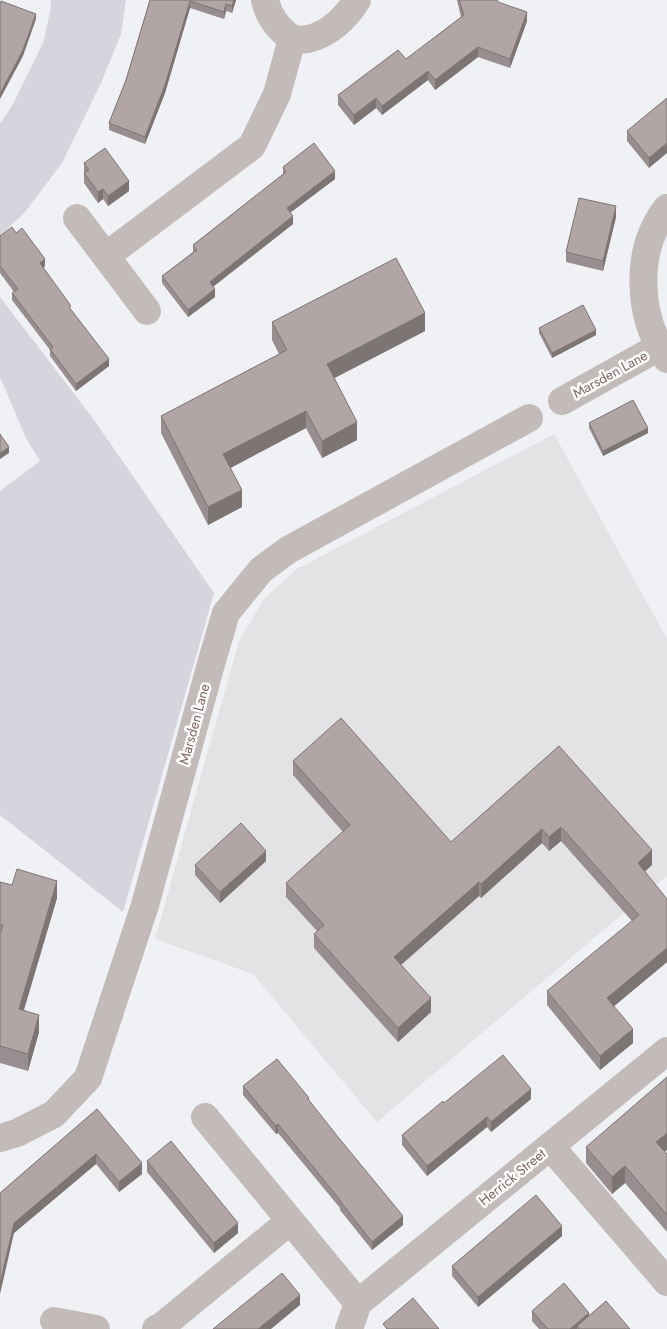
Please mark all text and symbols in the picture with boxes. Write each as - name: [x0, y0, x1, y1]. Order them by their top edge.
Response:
- street label: Marsden Lane: [569, 345, 651, 403]
- street label: Marsden Lane: [174, 681, 214, 767]
- street label: Herrick Street: [474, 1143, 550, 1210]

